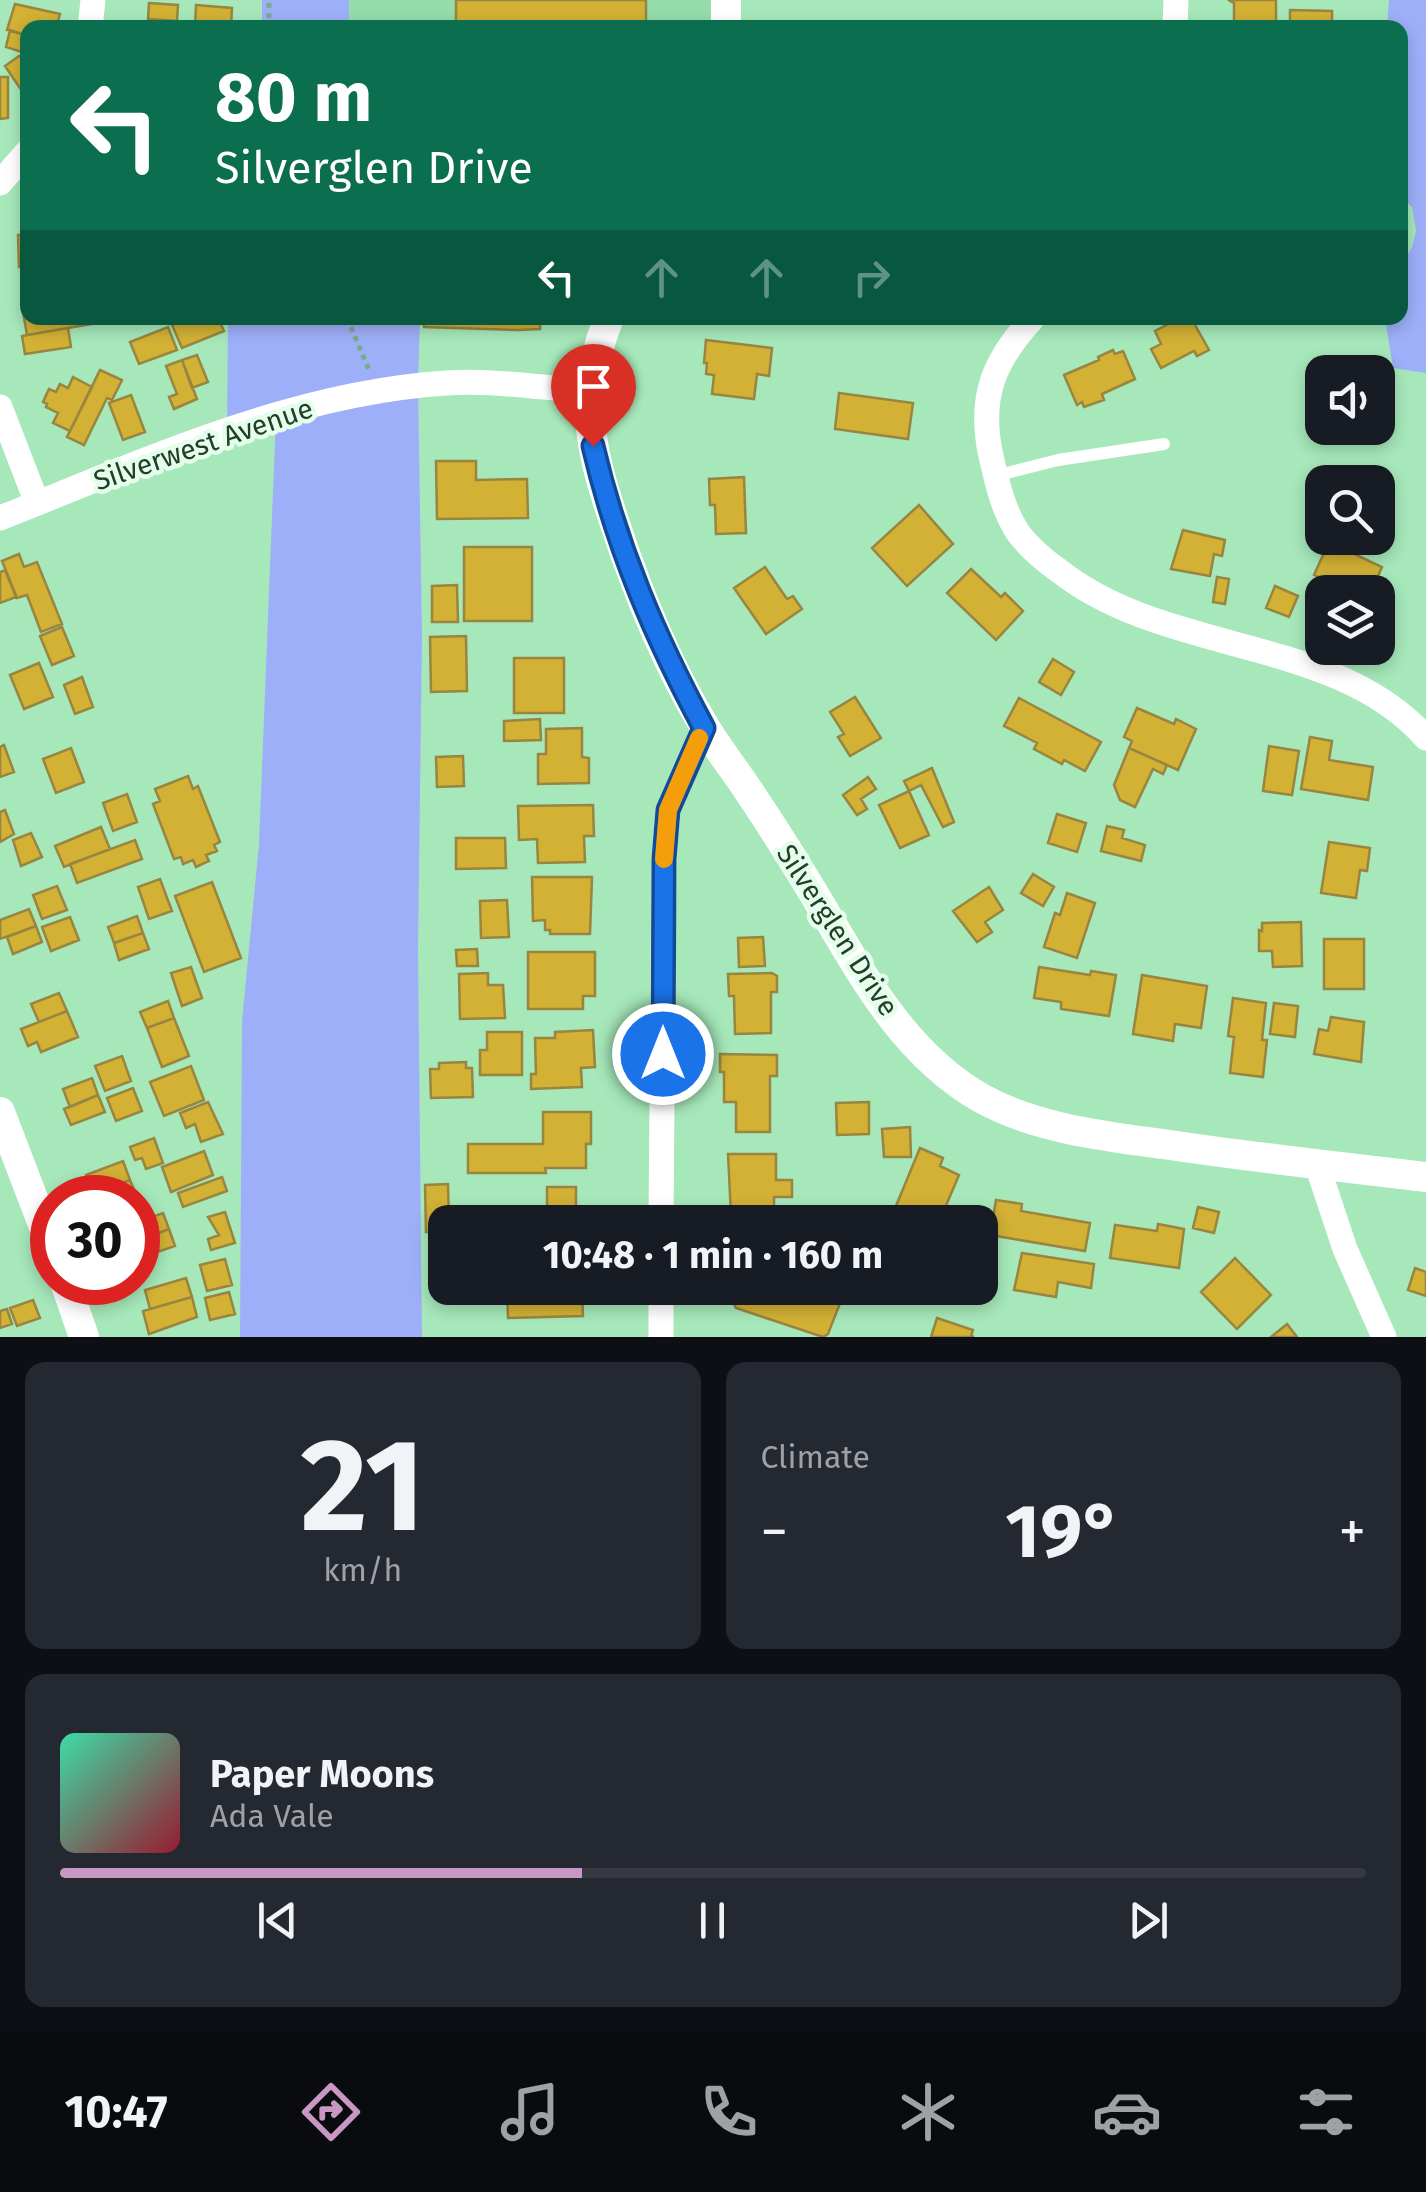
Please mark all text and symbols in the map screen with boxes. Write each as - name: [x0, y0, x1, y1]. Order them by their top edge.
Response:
- text: 80 m: [215, 56, 372, 140]
- icon: left: [50, 60, 180, 190]
- text: Silverglen Drive: [215, 141, 533, 195]
- icon: left: [529, 250, 584, 305]
- icon: ahead: [634, 250, 689, 305]
- icon: ahead: [739, 250, 794, 305]
- icon: right: [844, 250, 899, 305]
- pin: [551, 344, 636, 447]
- map controls: [1305, 355, 1395, 665]
- button: sound: [1305, 355, 1395, 445]
- icon: arrive: [566, 359, 621, 414]
- street label: Silverwest Avenue: [89, 391, 317, 497]
- button: search: [1305, 465, 1395, 555]
- button: layers: [1305, 575, 1395, 665]
- street label: Silverglen Drive: [770, 838, 905, 1022]
- position arrow: [611, 1002, 715, 1106]
- speed limit sign: 30: [30, 1175, 160, 1305]
- text: 10:48 · 1 min · 160 m: [543, 1232, 883, 1278]
- text: 21: [300, 1408, 425, 1564]
- text: Climate: [761, 1438, 870, 1476]
- text: 19°: [1005, 1487, 1121, 1577]
- text: −: [761, 1499, 788, 1565]
- text: +: [1339, 1499, 1366, 1565]
- text: km/h: [323, 1551, 402, 1589]
- text: Paper Moons: [210, 1751, 434, 1797]
- text: Ada Vale: [210, 1797, 334, 1835]
- icon: previous: [250, 1893, 305, 1948]
- icon: pause: [685, 1893, 740, 1948]
- icon: next: [1121, 1893, 1176, 1948]
- icon: directions: [296, 2077, 366, 2147]
- icon: music: [495, 2077, 565, 2147]
- icon: phone: [694, 2077, 764, 2147]
- icon: climate: [893, 2077, 963, 2147]
- icon: car: [1092, 2077, 1162, 2147]
- icon: filters: [1291, 2077, 1361, 2147]
- text: 10:47: [64, 2085, 168, 2139]

